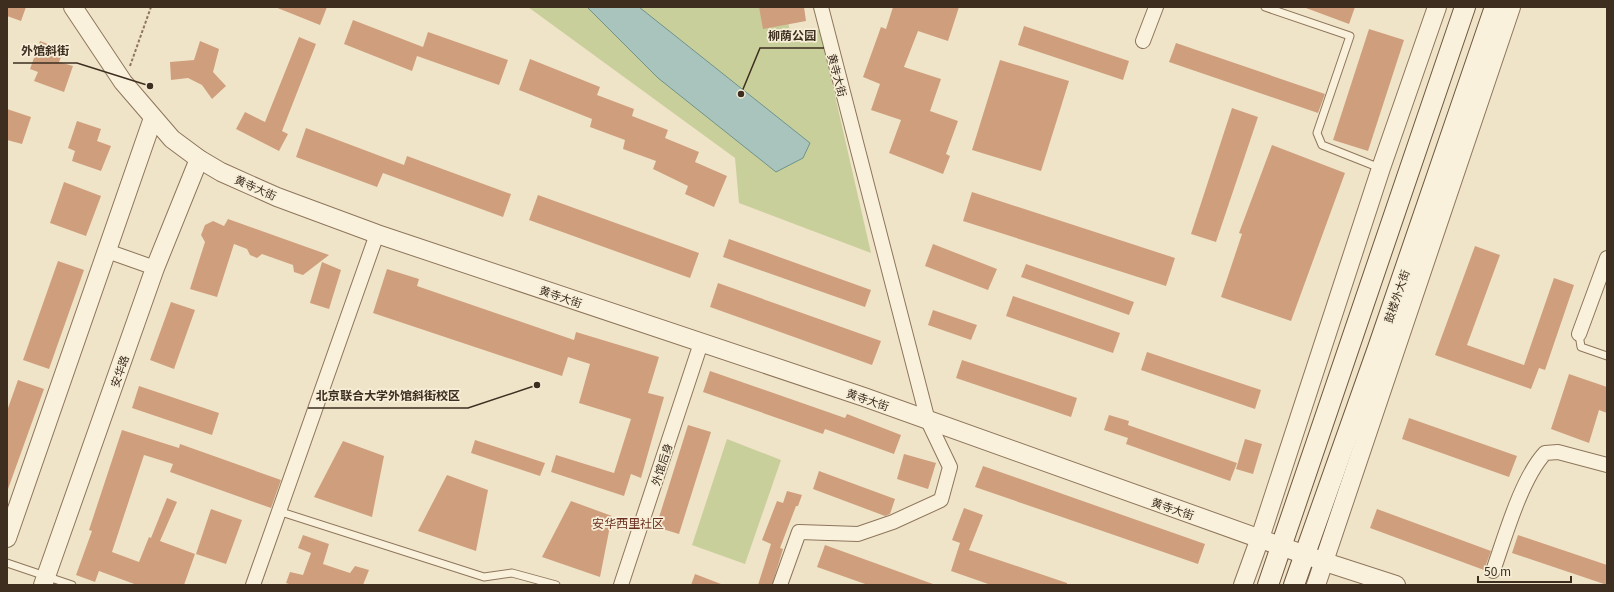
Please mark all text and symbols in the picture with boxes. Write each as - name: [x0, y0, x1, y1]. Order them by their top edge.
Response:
- callout: 柳荫公园: [760, 24, 824, 48]
- text: 柳荫公园: [768, 26, 816, 43]
- callout: 外馆斜街: [13, 39, 77, 63]
- text: 外馆斜街: [21, 41, 69, 58]
- street label: 黄寺大街: [825, 52, 851, 98]
- street label: 黄寺大街: [233, 171, 279, 203]
- street label: 鼓楼外大街: [1379, 267, 1413, 325]
- street label: 黄寺大街: [538, 281, 584, 311]
- street label: 安华路: [106, 353, 132, 389]
- callout: 北京联合大学外馆斜街校区: [308, 384, 468, 408]
- street label: 黄寺大街: [845, 384, 891, 414]
- text: 北京联合大学外馆斜街校区: [316, 386, 460, 403]
- street label: 外馆后身: [647, 441, 675, 487]
- street label: 黄寺大街: [1150, 493, 1196, 523]
- district label: 安华西里社区: [592, 514, 664, 531]
- scale bar: [1478, 558, 1571, 584]
- text: 50 m: [1484, 562, 1511, 579]

